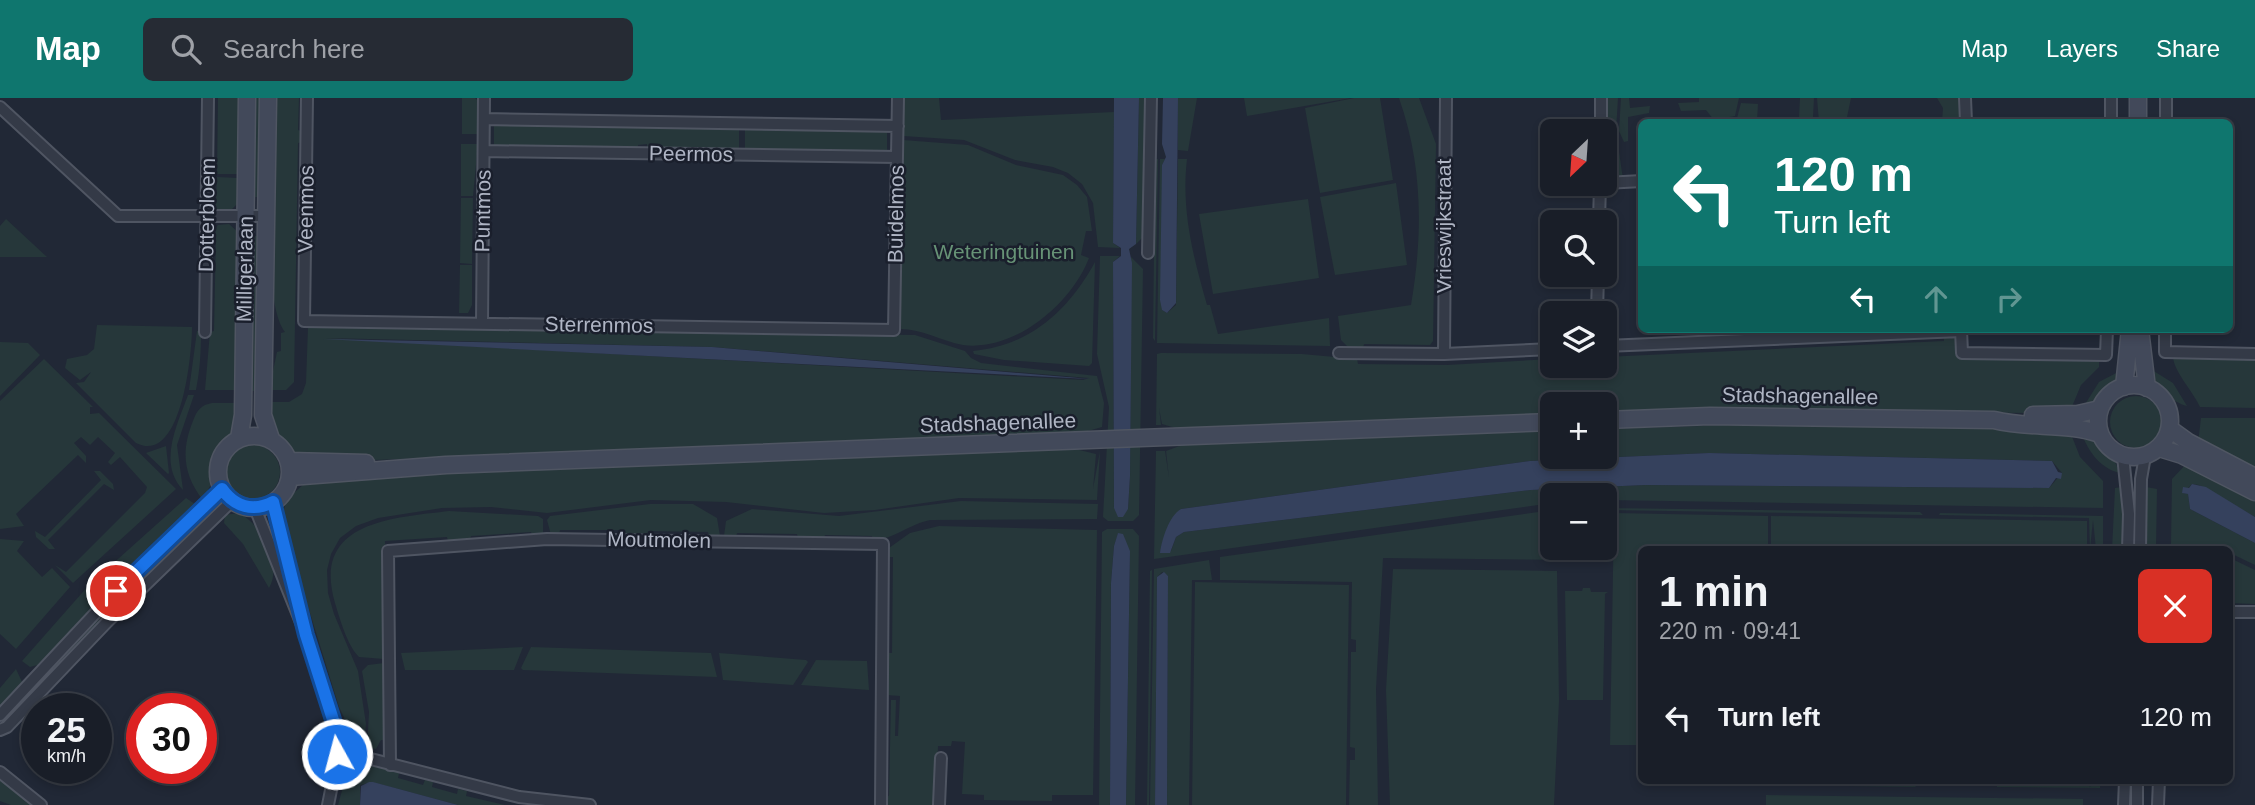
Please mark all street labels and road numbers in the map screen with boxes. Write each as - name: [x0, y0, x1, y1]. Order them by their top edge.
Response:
- street label: Peermos: [649, 141, 733, 166]
- street label: Dotterbloem: [194, 158, 219, 272]
- street label: Vrieswijkstraat: [1432, 159, 1455, 293]
- street label: Veenmos: [293, 165, 318, 253]
- street label: Buidelmos: [883, 165, 908, 263]
- street label: Puntmos: [470, 169, 495, 253]
- street label: Milligerlaan: [232, 216, 257, 322]
- street label: Sterrenmos: [545, 312, 653, 337]
- street label: Stadshagenallee: [1722, 383, 1878, 408]
- street label: Stadshagenallee: [919, 408, 1077, 437]
- street label: Moutmolen: [607, 527, 711, 552]

